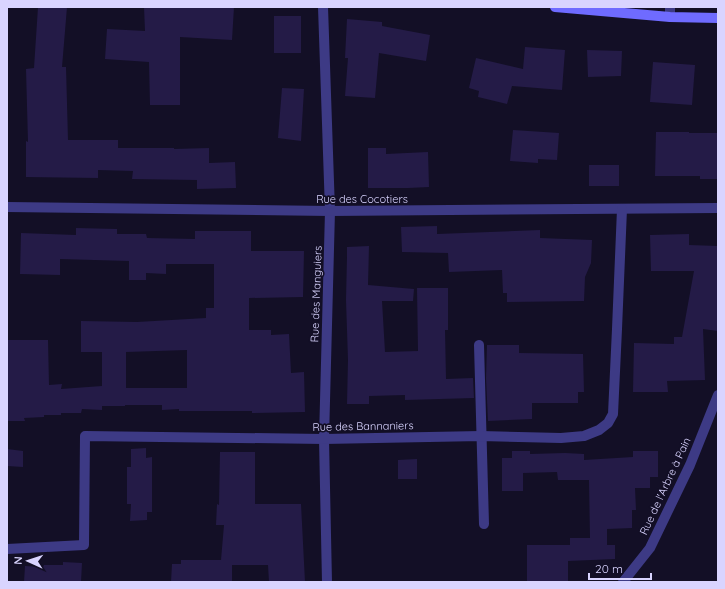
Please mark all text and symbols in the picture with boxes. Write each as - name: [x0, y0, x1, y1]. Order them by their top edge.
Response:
- street label: Rue des Cocotiers: [316, 192, 408, 206]
- street label: Rue des Manguiers: [307, 245, 325, 343]
- street label: Rue des Bannaniers: [312, 418, 414, 434]
- street label: Rue de l'Arbre à Pain: [636, 435, 694, 537]
- north arrow: [8, 541, 48, 581]
- scale bar: [589, 555, 651, 581]
- text: N: [11, 556, 25, 565]
- text: 20 m: [595, 561, 623, 576]

